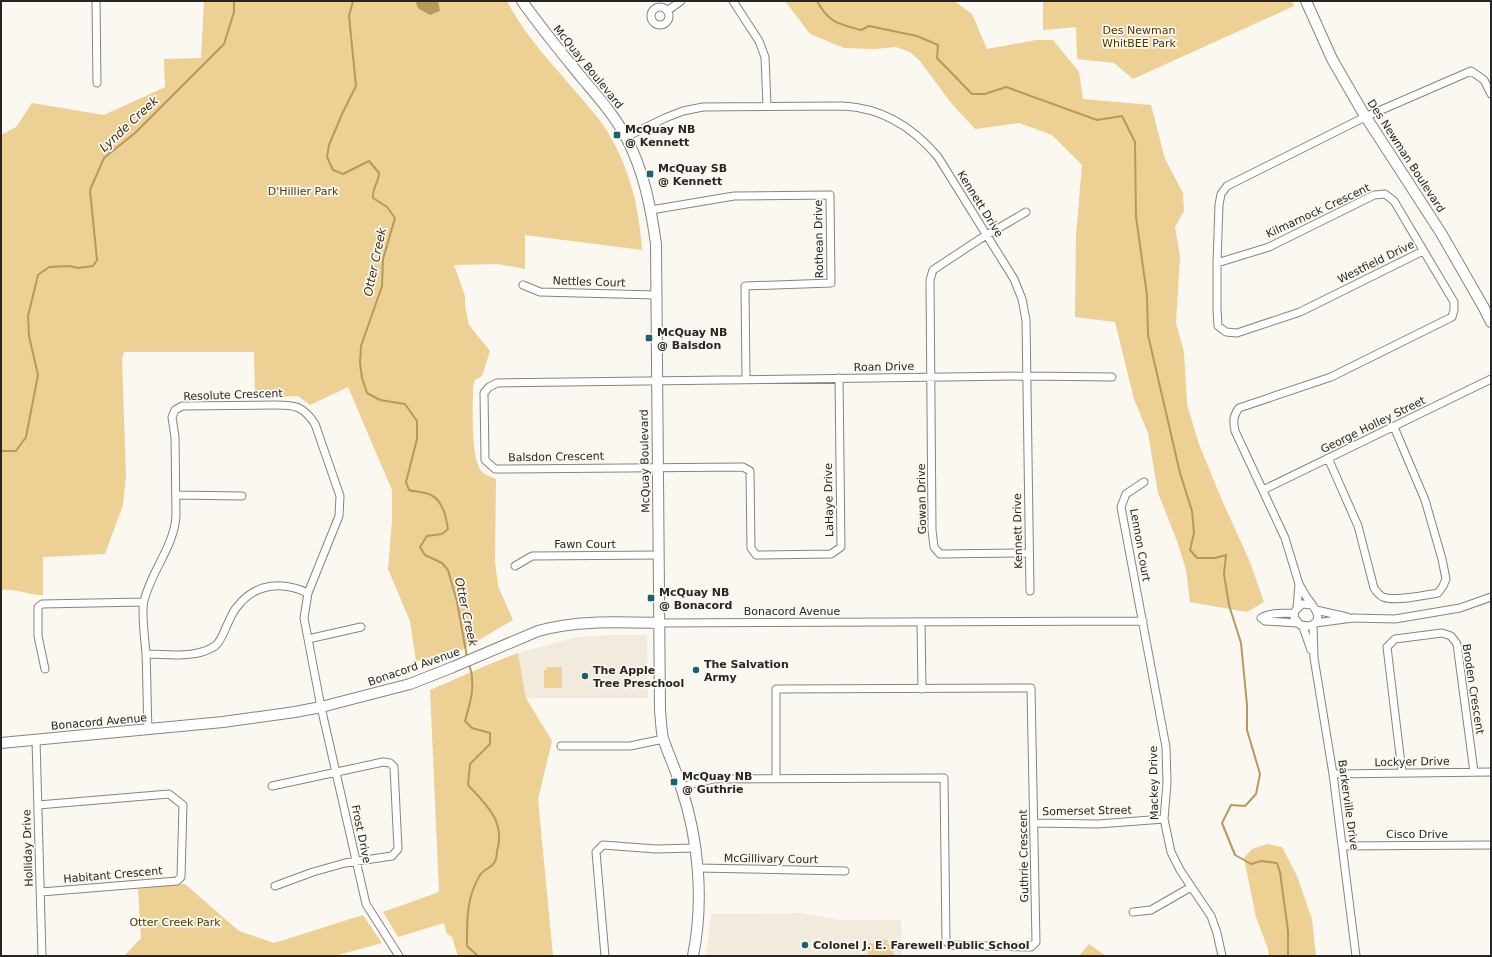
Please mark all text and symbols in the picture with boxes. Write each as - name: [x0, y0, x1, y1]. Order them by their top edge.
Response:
- street label: McQuay Boulevard: [550, 23, 626, 111]
- park label: Des Newman WhitBEE Park: [1102, 24, 1177, 50]
- water label: Lynde Creek: [97, 93, 162, 155]
- street label: Des Newman Boulevard: [1365, 97, 1447, 215]
- place label: McQuay NB @ Kennett: [625, 123, 695, 149]
- marker: McQuay NB @ Kennett: [612, 130, 622, 140]
- place label: McQuay SB @ Kennett: [658, 162, 727, 188]
- marker: McQuay SB @ Kennett: [645, 169, 655, 179]
- street label: Kennett Drive: [954, 169, 1006, 240]
- street label: Kilmarnock Crescent: [1264, 181, 1373, 241]
- park label: D'Hillier Park: [268, 185, 339, 198]
- street label: Rothean Drive: [812, 199, 826, 278]
- water label: Otter Creek: [361, 225, 389, 298]
- street label: Westfield Drive: [1336, 238, 1417, 286]
- street label: Nettles Court: [552, 274, 626, 290]
- place label: McQuay NB @ Balsdon: [657, 326, 727, 352]
- marker: McQuay NB @ Balsdon: [644, 333, 654, 343]
- street label: Roan Drive: [854, 360, 915, 374]
- street label: Resolute Crescent: [183, 387, 284, 403]
- street label: George Holley Street: [1319, 394, 1428, 456]
- street label: McQuay Boulevard: [638, 409, 652, 513]
- street label: Balsdon Crescent: [508, 450, 605, 464]
- street label: LaHaye Drive: [822, 463, 836, 537]
- street label: Gowan Drive: [915, 463, 929, 535]
- street label: Kennett Drive: [1011, 493, 1025, 569]
- street label: Lennon Court: [1127, 507, 1153, 583]
- street label: Fawn Court: [554, 538, 617, 551]
- water label: Otter Creek: [452, 576, 480, 649]
- place label: McQuay NB @ Bonacord: [659, 586, 732, 612]
- marker: McQuay NB @ Bonacord: [646, 593, 656, 603]
- street label: Bonacord Avenue: [744, 605, 840, 618]
- street label: Broden Crescent: [1459, 643, 1487, 736]
- street label: Bonacord Avenue: [366, 645, 462, 689]
- place label: The Salvation Army: [704, 658, 789, 684]
- place label: The Apple Tree Preschool: [593, 664, 684, 690]
- marker: The Salvation Army: [691, 665, 701, 675]
- marker: The Apple Tree Preschool: [580, 671, 590, 681]
- street label: Bonacord Avenue: [50, 711, 148, 733]
- street label: Mackey Drive: [1147, 745, 1161, 820]
- street label: Lockyer Drive: [1374, 755, 1450, 769]
- street label: Barkerville Drive: [1335, 759, 1361, 851]
- place label: McQuay NB @ Guthrie: [682, 770, 752, 796]
- marker: McQuay NB @ Guthrie: [669, 777, 679, 787]
- street label: Frost Drive: [348, 804, 374, 865]
- street label: Somerset Street: [1042, 804, 1133, 818]
- street label: Holliday Drive: [20, 809, 36, 887]
- street label: Guthrie Crescent: [1017, 809, 1031, 903]
- street label: Cisco Drive: [1386, 828, 1448, 841]
- street label: McGillivary Court: [724, 852, 819, 866]
- street label: Habitant Crescent: [63, 864, 164, 886]
- park label: Otter Creek Park: [129, 916, 221, 929]
- place label: Colonel J. E. Farewell Public School: [813, 939, 1029, 952]
- marker: Colonel J. E. Farewell Public School: [800, 940, 810, 950]

